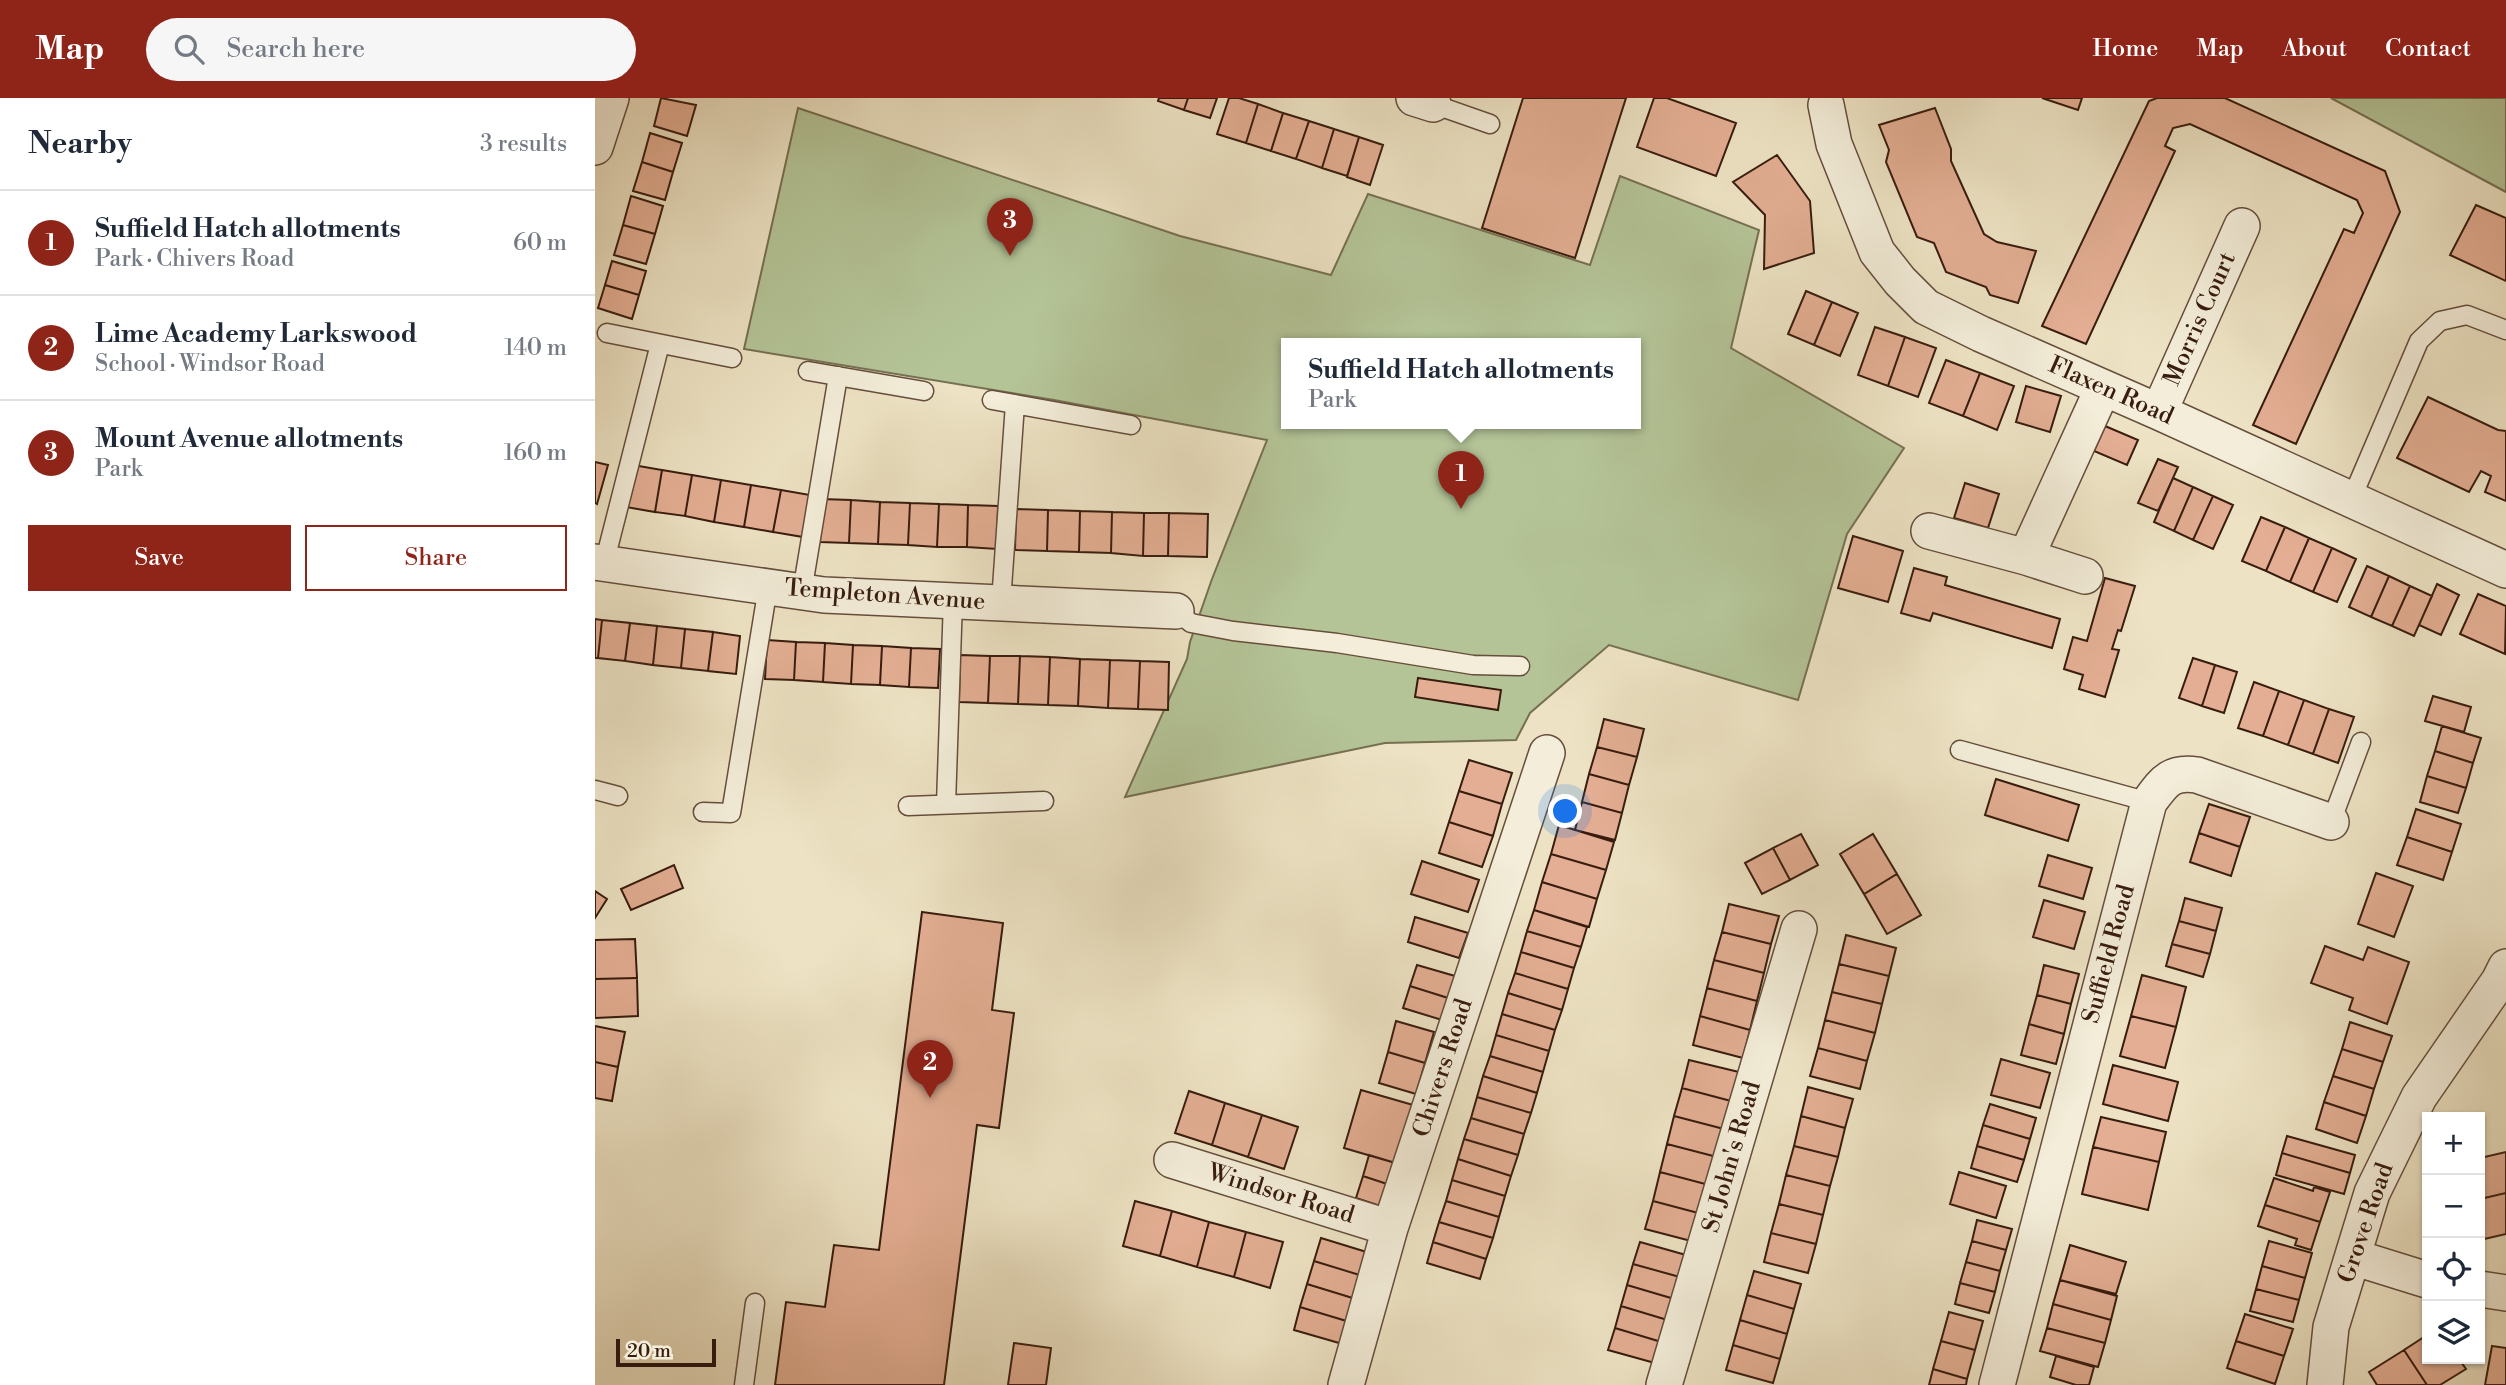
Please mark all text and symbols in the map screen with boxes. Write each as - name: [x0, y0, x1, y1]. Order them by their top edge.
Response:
- search box: [146, 18, 636, 81]
- text: Map: [35, 29, 104, 70]
- icon: search: [170, 30, 208, 68]
- text: Search here: [226, 33, 365, 65]
- text: Home: [2093, 34, 2158, 64]
- text: Map: [2196, 34, 2244, 64]
- text: About: [2282, 34, 2347, 64]
- text: Contact: [2385, 34, 2471, 64]
- text: Nearby: [28, 125, 132, 163]
- text: 3 results: [480, 130, 567, 158]
- pin: 3: [987, 198, 1033, 256]
- text: Suffield Hatch allotments: [95, 213, 401, 245]
- text: 1: [45, 229, 57, 257]
- text: 60 m: [513, 229, 567, 257]
- text: Park · Chivers Road: [95, 245, 294, 273]
- street label: Morris Court: [2157, 247, 2243, 390]
- text: Lime Academy Larkswood: [95, 318, 417, 350]
- text: 2: [44, 334, 58, 362]
- text: 140 m: [504, 334, 567, 362]
- popup: [1281, 338, 1641, 429]
- text: School · Windsor Road: [95, 350, 325, 378]
- street label: Flaxen Road: [2044, 350, 2179, 432]
- text: Suffield Hatch allotments: [1308, 354, 1614, 386]
- text: Park: [1308, 386, 1356, 414]
- text: Mount Avenue allotments: [95, 423, 403, 455]
- text: 3: [44, 439, 58, 467]
- text: 160 m: [504, 439, 567, 467]
- pin: 1: [1438, 451, 1484, 509]
- text: Park: [95, 455, 143, 483]
- button: Save: [28, 525, 291, 591]
- button: Share: [305, 525, 567, 591]
- street label: Templeton Avenue: [784, 573, 986, 617]
- your location: [1548, 794, 1582, 828]
- street label: Suffield Road: [2076, 881, 2142, 1027]
- street label: Chivers Road: [1407, 995, 1480, 1141]
- pin: 2: [907, 1040, 953, 1098]
- street label: St John's Road: [1696, 1078, 1768, 1236]
- map controls: [2422, 1112, 2485, 1364]
- button: +: [2422, 1112, 2485, 1175]
- street label: Windsor Road: [1203, 1157, 1358, 1231]
- street label: Grove Road: [2331, 1159, 2401, 1287]
- button: −: [2422, 1175, 2485, 1238]
- button: locate: [2422, 1238, 2485, 1301]
- button: layers: [2422, 1301, 2485, 1364]
- scale bar: [616, 1336, 716, 1368]
- text: 20 m: [627, 1339, 671, 1363]

